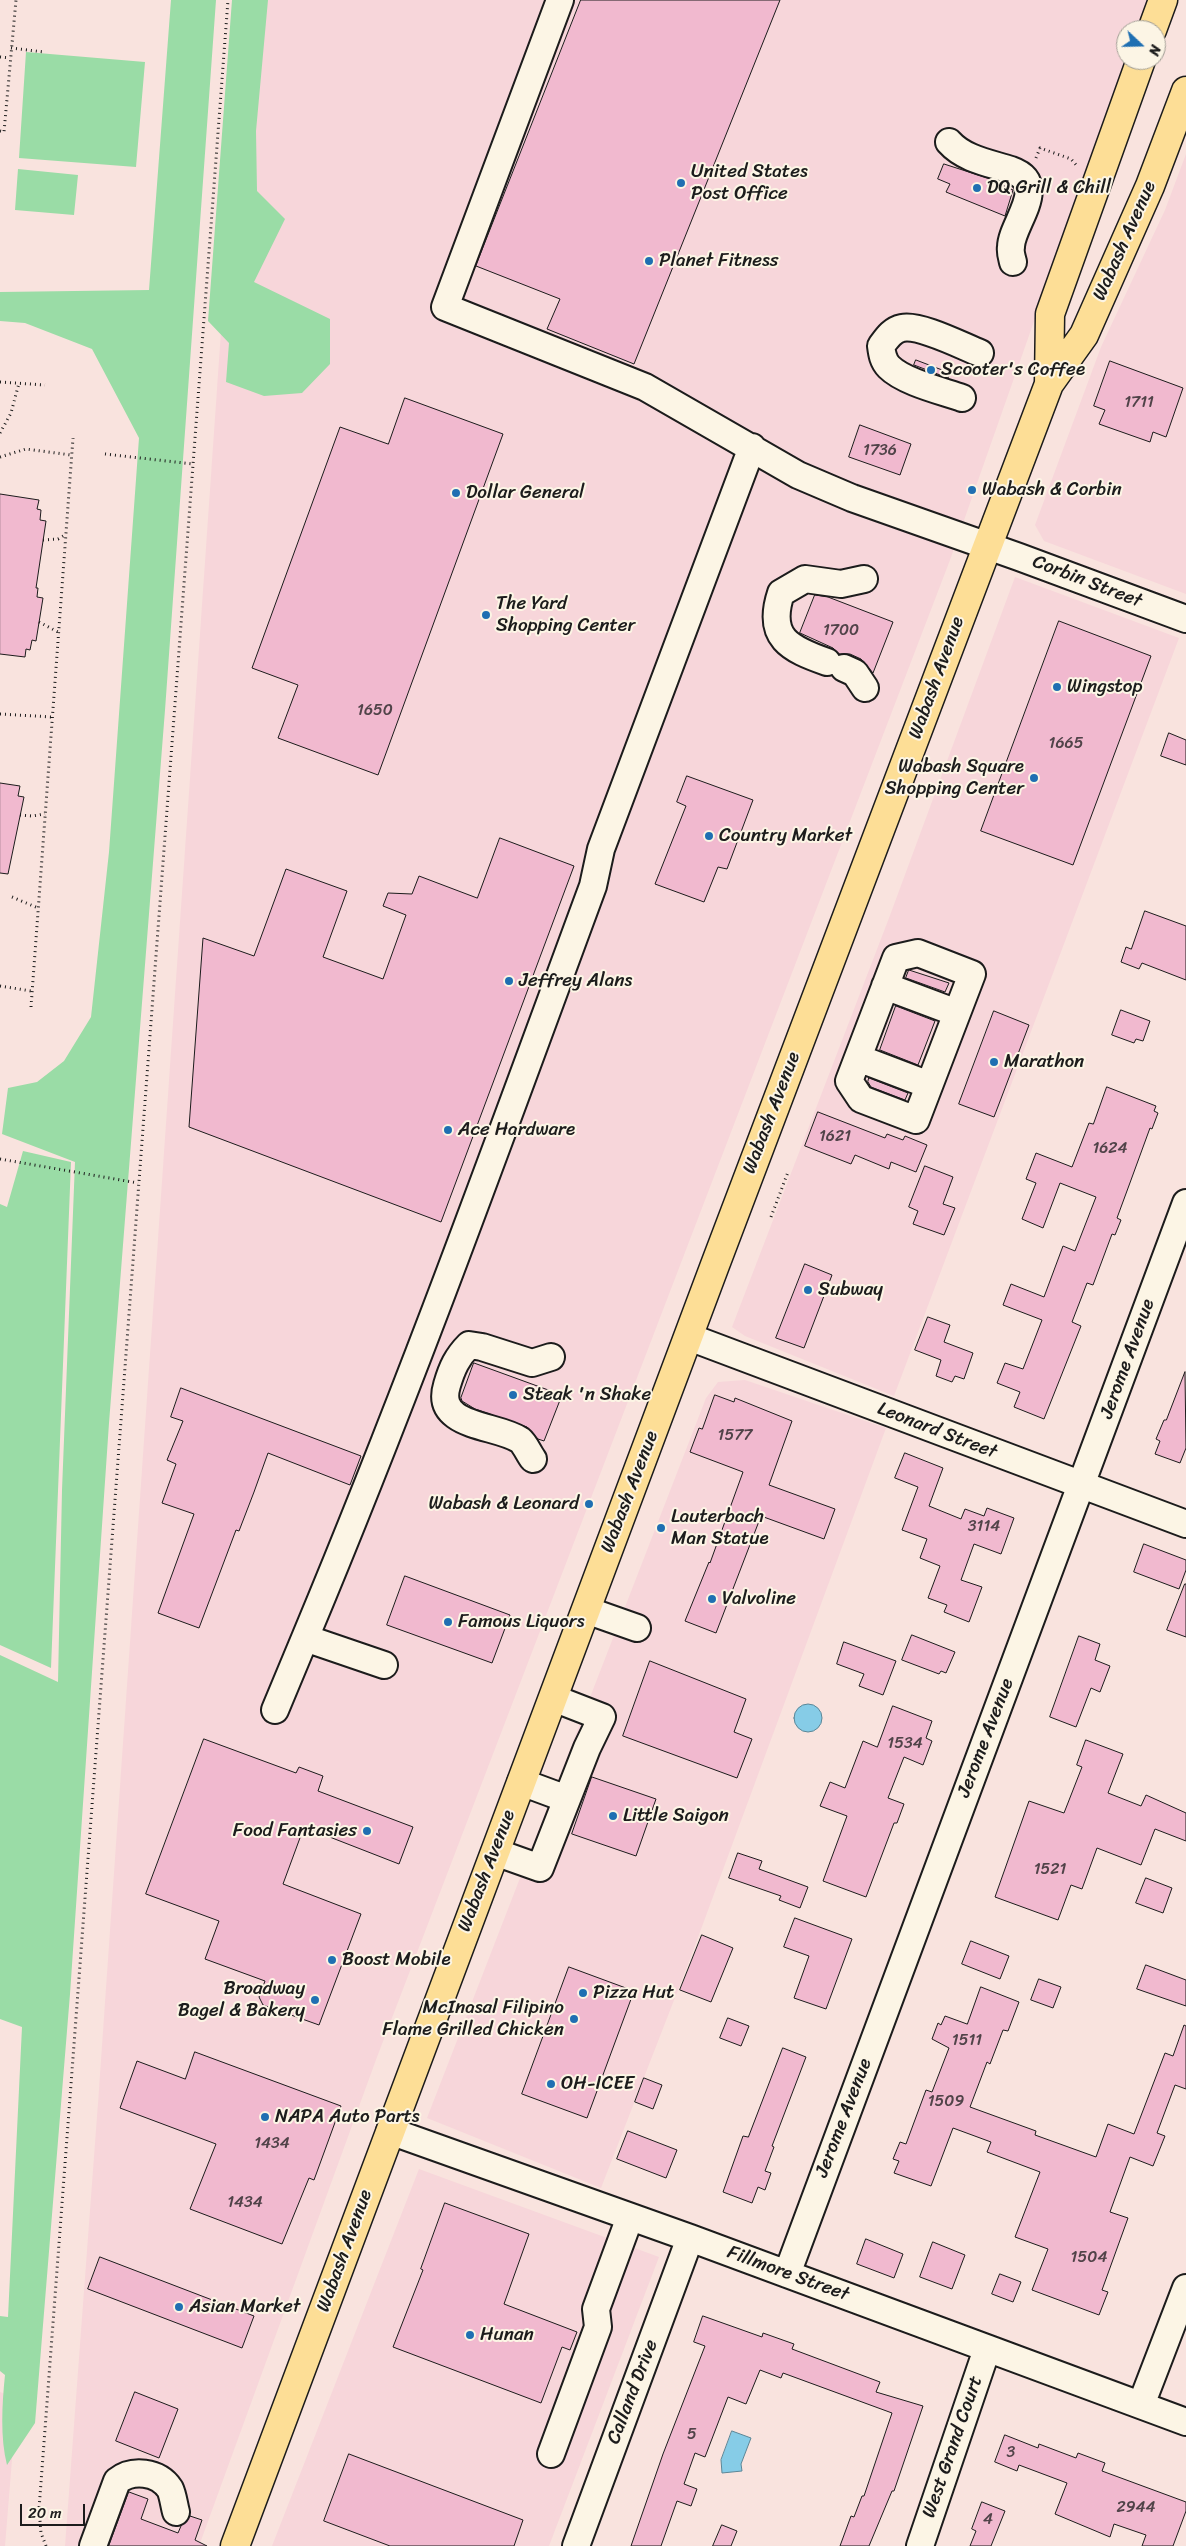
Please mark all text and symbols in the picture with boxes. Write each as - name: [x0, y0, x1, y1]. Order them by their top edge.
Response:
- north arrow: [1116, 20, 1166, 70]
- text: N: [1141, 41, 1168, 59]
- place label: United States Post Office: [691, 161, 808, 205]
- marker: United States Post Office: [675, 177, 687, 189]
- place label: DQ Grill & Chill: [987, 177, 1111, 199]
- street label: Wabash Avenue: [1088, 178, 1162, 304]
- marker: DQ Grill & Chill: [971, 182, 983, 194]
- place label: Planet Fitness: [659, 250, 779, 272]
- marker: Planet Fitness: [643, 255, 655, 267]
- place label: Scooter's Coffee: [941, 359, 1085, 381]
- marker: Scooter's Coffee: [925, 364, 937, 376]
- house number: 1711: [1124, 393, 1154, 413]
- house number: 1736: [863, 441, 897, 461]
- place label: Wabash & Corbin: [982, 479, 1122, 501]
- place label: Dollar General: [466, 482, 584, 504]
- marker: Wabash & Corbin: [966, 484, 978, 496]
- marker: Dollar General: [450, 487, 462, 499]
- street label: Corbin Street: [1029, 551, 1145, 613]
- place label: The Yard Shopping Center: [496, 593, 635, 637]
- marker: The Yard Shopping Center: [480, 609, 492, 621]
- street label: Wabash Avenue: [904, 614, 970, 742]
- house number: 1700: [823, 621, 859, 641]
- place label: Wingstop: [1067, 676, 1143, 698]
- marker: Wingstop: [1051, 681, 1063, 693]
- house number: 1650: [357, 701, 393, 721]
- house number: 1665: [1049, 734, 1083, 754]
- place label: Wabash Square Shopping Center: [885, 756, 1024, 800]
- marker: Wabash Square Shopping Center: [1028, 772, 1040, 784]
- place label: Country Market: [719, 825, 852, 847]
- marker: Country Market: [703, 830, 715, 842]
- place label: Jeffrey Alans: [519, 970, 632, 992]
- marker: Jeffrey Alans: [503, 975, 515, 987]
- street label: Wabash Avenue: [738, 1049, 806, 1177]
- place label: Marathon: [1004, 1051, 1084, 1073]
- marker: Marathon: [988, 1056, 1000, 1068]
- place label: Ace Hardware: [458, 1119, 575, 1141]
- marker: Ace Hardware: [442, 1124, 454, 1136]
- house number: 1621: [819, 1127, 851, 1147]
- house number: 1624: [1092, 1139, 1128, 1159]
- place label: Subway: [818, 1279, 883, 1301]
- marker: Subway: [802, 1284, 814, 1296]
- street label: Jerome Avenue: [1096, 1296, 1160, 1422]
- place label: Steak 'n Shake: [523, 1384, 651, 1406]
- marker: Steak 'n Shake: [507, 1389, 519, 1401]
- street label: Leonard Street: [874, 1398, 1000, 1464]
- house number: 1577: [718, 1426, 752, 1446]
- street label: Wabash Avenue: [596, 1428, 664, 1556]
- place label: Wabash & Leonard: [428, 1493, 579, 1515]
- marker: Wabash & Leonard: [583, 1498, 595, 1510]
- place label: Lauterbach Man Statue: [671, 1506, 769, 1550]
- house number: 3114: [968, 1517, 1000, 1537]
- marker: Lauterbach Man Statue: [655, 1522, 667, 1534]
- place label: Valvoline: [722, 1588, 796, 1610]
- marker: Valvoline: [706, 1593, 718, 1605]
- place label: Famous Liquors: [458, 1611, 584, 1633]
- marker: Famous Liquors: [442, 1616, 454, 1628]
- street label: Jerome Avenue: [953, 1675, 1019, 1801]
- house number: 1534: [887, 1734, 923, 1754]
- place label: Little Saigon: [623, 1805, 729, 1827]
- street label: Wabash Avenue: [453, 1807, 521, 1935]
- marker: Little Saigon: [607, 1810, 619, 1822]
- place label: Food Fantasies: [233, 1820, 357, 1842]
- marker: Food Fantasies: [361, 1825, 373, 1837]
- house number: 1521: [1034, 1860, 1066, 1880]
- place label: Boost Mobile: [342, 1949, 451, 1971]
- marker: Boost Mobile: [326, 1954, 338, 1966]
- place label: Broadway Bagel & Bakery: [178, 1978, 305, 2022]
- place label: Pizza Hut: [593, 1982, 674, 2004]
- marker: Pizza Hut: [577, 1987, 589, 1999]
- marker: Broadway Bagel & Bakery: [309, 1994, 321, 2006]
- place label: McInasal Filipino Flame Grilled Chicken: [382, 1997, 564, 2041]
- marker: McInasal Filipino Flame Grilled Chicken: [568, 2013, 580, 2025]
- house number: 1511: [952, 2031, 982, 2051]
- street label: Jerome Avenue: [811, 2055, 877, 2181]
- place label: OH-ICEE: [561, 2073, 634, 2095]
- marker: OH-ICEE: [545, 2078, 557, 2090]
- house number: 1509: [928, 2092, 964, 2112]
- place label: NAPA Auto Parts: [275, 2106, 420, 2128]
- marker: NAPA Auto Parts: [259, 2111, 271, 2123]
- house number: 1434: [254, 2134, 290, 2154]
- street label: Wabash Avenue: [312, 2187, 378, 2315]
- house number: 1434: [227, 2193, 263, 2213]
- street label: Fillmore Street: [724, 2241, 852, 2307]
- house number: 1504: [1071, 2248, 1107, 2268]
- place label: Asian Market: [189, 2296, 301, 2318]
- marker: Asian Market: [173, 2301, 185, 2313]
- place label: Hunan: [480, 2324, 534, 2346]
- marker: Hunan: [464, 2329, 476, 2341]
- street label: Calland Drive: [603, 2337, 663, 2447]
- street label: West Grand Court: [918, 2373, 988, 2521]
- house number: 5: [687, 2425, 697, 2445]
- house number: 3: [1007, 2443, 1015, 2463]
- scale bar: [22, 2494, 88, 2526]
- house number: 2944: [1116, 2498, 1156, 2518]
- text: 20 m: [28, 2500, 62, 2526]
- house number: 4: [983, 2510, 993, 2530]

